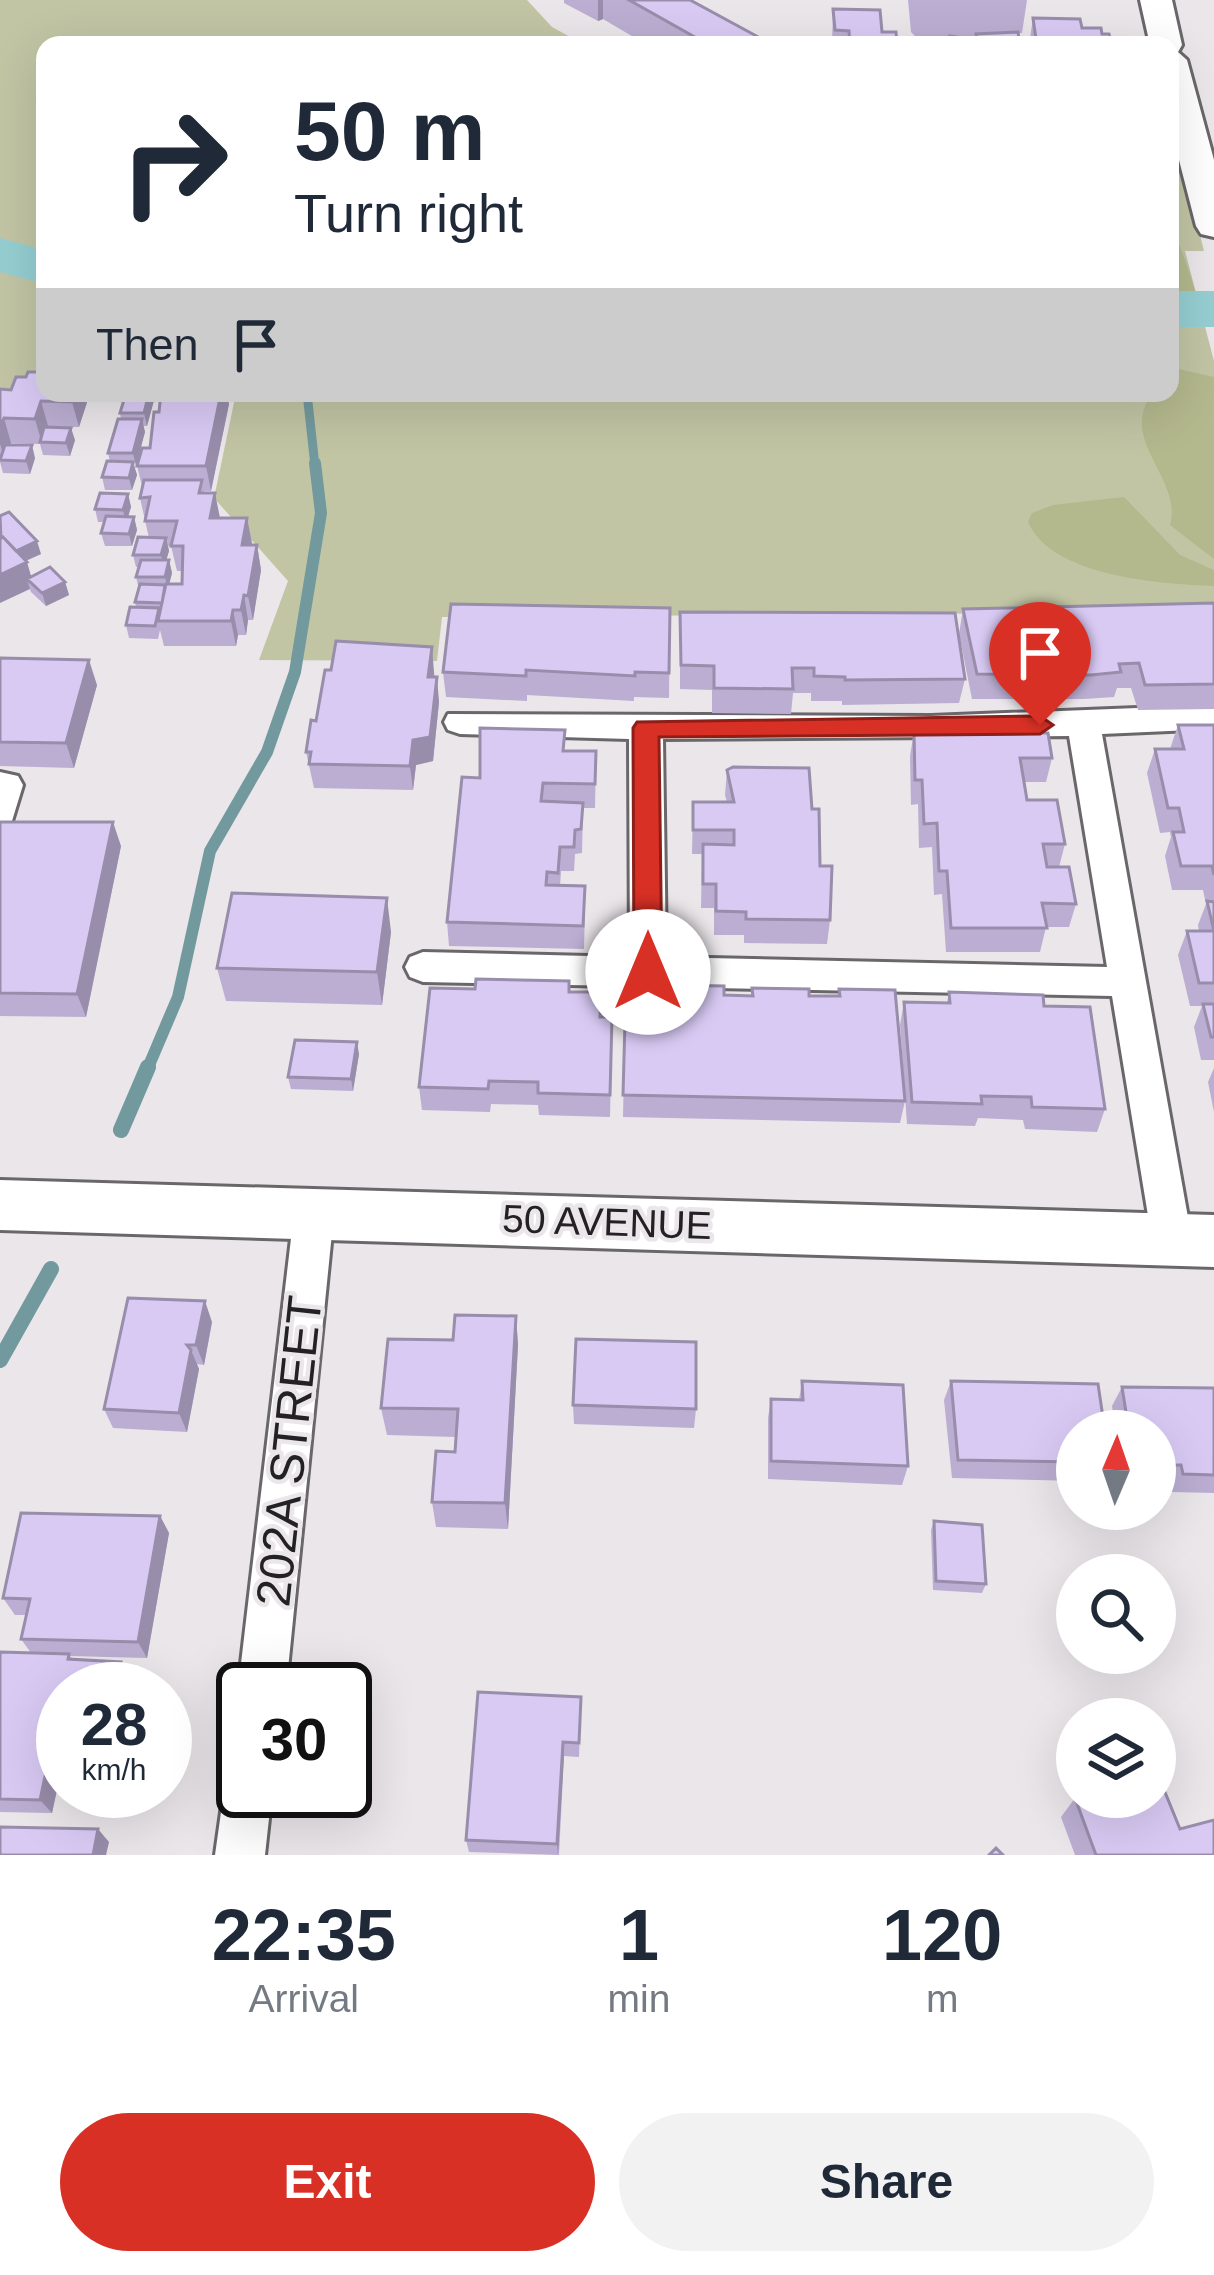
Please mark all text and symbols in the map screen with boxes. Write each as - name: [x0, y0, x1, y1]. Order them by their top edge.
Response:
- icon: right: [96, 84, 252, 240]
- text: 50 m: [294, 84, 485, 178]
- text: Turn right: [294, 183, 523, 243]
- icon: arrive: [223, 312, 289, 378]
- text: Then: [96, 319, 199, 370]
- pin: [989, 602, 1091, 725]
- icon: arrive: [1007, 620, 1073, 686]
- position arrow: [585, 909, 711, 1035]
- street label: 50 AVENUE: [502, 1197, 712, 1247]
- street label: 202A STREET: [246, 1293, 332, 1609]
- north arrow: [1056, 1410, 1176, 1530]
- map controls: [1056, 1410, 1176, 1818]
- button: search: [1056, 1554, 1176, 1674]
- speed limit sign: 30: [216, 1662, 372, 1818]
- text: 28: [81, 1691, 147, 1758]
- button: layers: [1056, 1698, 1176, 1818]
- text: km/h: [81, 1753, 147, 1786]
- text: 22:35: [212, 1895, 396, 1975]
- text: 1: [619, 1895, 659, 1975]
- text: 120: [882, 1895, 1002, 1975]
- text: Arrival: [249, 1977, 359, 2020]
- text: min: [608, 1977, 670, 2020]
- text: m: [926, 1977, 958, 2020]
- button: Exit: [60, 2113, 595, 2251]
- button: Share: [619, 2113, 1154, 2251]

